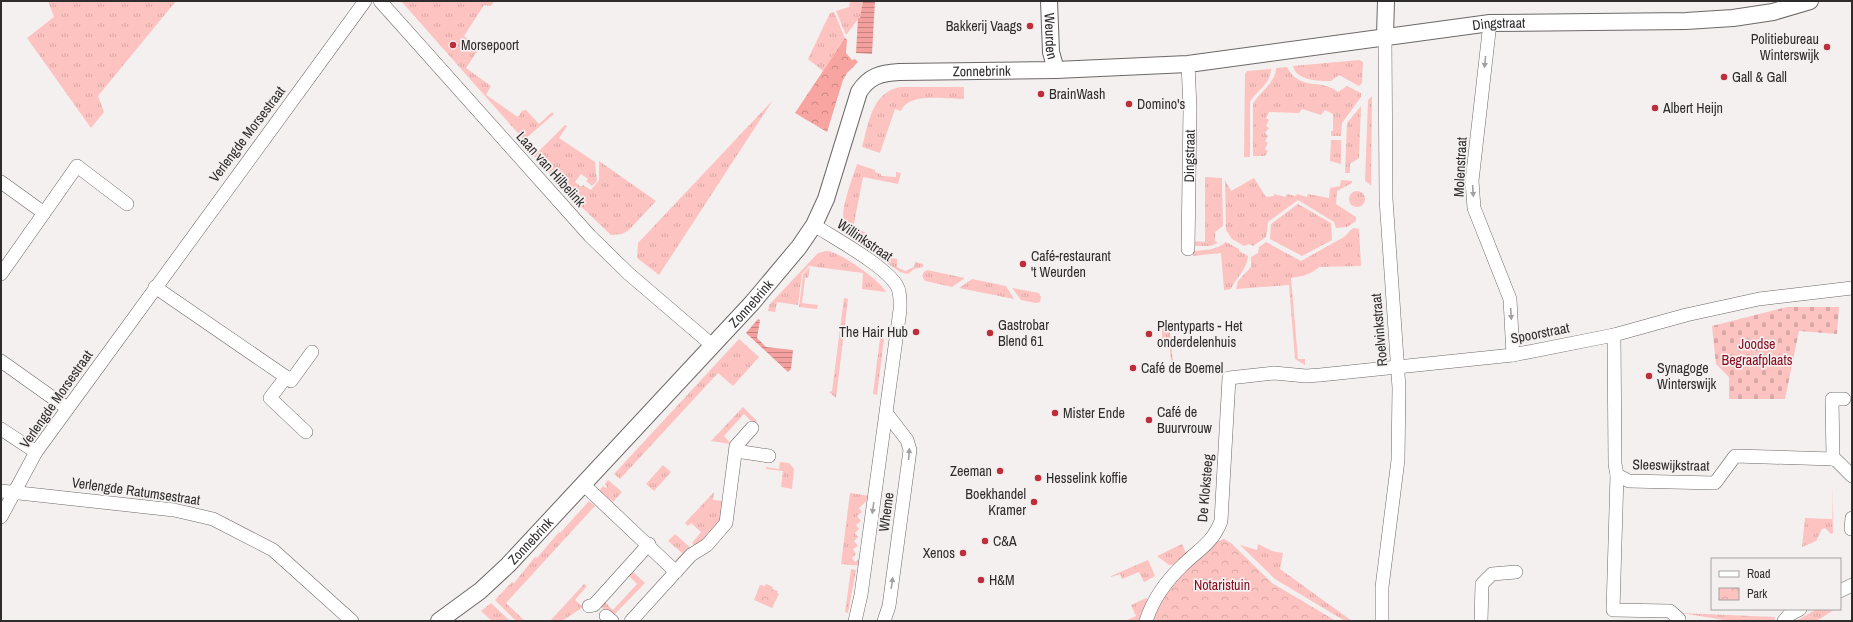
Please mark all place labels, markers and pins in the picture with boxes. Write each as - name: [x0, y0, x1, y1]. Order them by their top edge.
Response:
- place label: Bakkerij Vaags: [946, 17, 1022, 35]
- marker: Bakkerij Vaags: [1025, 21, 1035, 31]
- place label: Politiebureau Winterswijk: [1751, 30, 1819, 64]
- place label: Morsepoort: [461, 36, 519, 54]
- marker: Morsepoort: [448, 40, 458, 50]
- marker: Politiebureau Winterswijk: [1822, 42, 1832, 52]
- place label: Gall & Gall: [1732, 68, 1787, 86]
- marker: Gall & Gall: [1719, 72, 1729, 82]
- place label: BrainWash: [1049, 85, 1105, 103]
- marker: BrainWash: [1036, 89, 1046, 99]
- place label: Domino's: [1137, 95, 1185, 113]
- marker: Domino's: [1124, 99, 1134, 109]
- place label: Albert Heijn: [1662, 99, 1723, 117]
- marker: Albert Heijn: [1650, 103, 1660, 113]
- place label: Café-restaurant 't Weurden: [1031, 247, 1111, 281]
- marker: Café-restaurant 't Weurden: [1018, 259, 1028, 269]
- place label: Gastrobar Blend 61: [998, 316, 1049, 350]
- place label: Plentyparts - Het onderdelenhuis: [1157, 317, 1243, 351]
- place label: The Hair Hub: [839, 323, 908, 341]
- marker: The Hair Hub: [911, 327, 921, 337]
- marker: Gastrobar Blend 61: [985, 328, 995, 338]
- marker: Plentyparts - Het onderdelenhuis: [1144, 329, 1154, 339]
- place label: Café de Boemel: [1141, 359, 1223, 377]
- place label: Synagoge Winterswijk: [1657, 359, 1717, 393]
- marker: Café de Boemel: [1128, 363, 1138, 373]
- marker: Synagoge Winterswijk: [1644, 371, 1654, 381]
- place label: Café de Buurvrouw: [1157, 403, 1213, 437]
- place label: Mister Ende: [1063, 404, 1125, 422]
- marker: Mister Ende: [1050, 408, 1060, 418]
- marker: Café de Buurvrouw: [1144, 415, 1154, 425]
- place label: Zeeman: [950, 462, 992, 480]
- marker: Zeeman: [995, 466, 1005, 476]
- place label: Hesselink koffie: [1046, 469, 1127, 487]
- marker: Hesselink koffie: [1033, 473, 1043, 483]
- place label: Boekhandel Kramer: [965, 485, 1026, 519]
- marker: Boekhandel Kramer: [1029, 497, 1039, 507]
- place label: C&A: [993, 532, 1017, 550]
- marker: C&A: [980, 536, 990, 546]
- place label: Xenos: [923, 544, 955, 562]
- marker: Xenos: [958, 548, 968, 558]
- place label: H&M: [989, 571, 1015, 589]
- marker: H&M: [976, 575, 986, 585]

